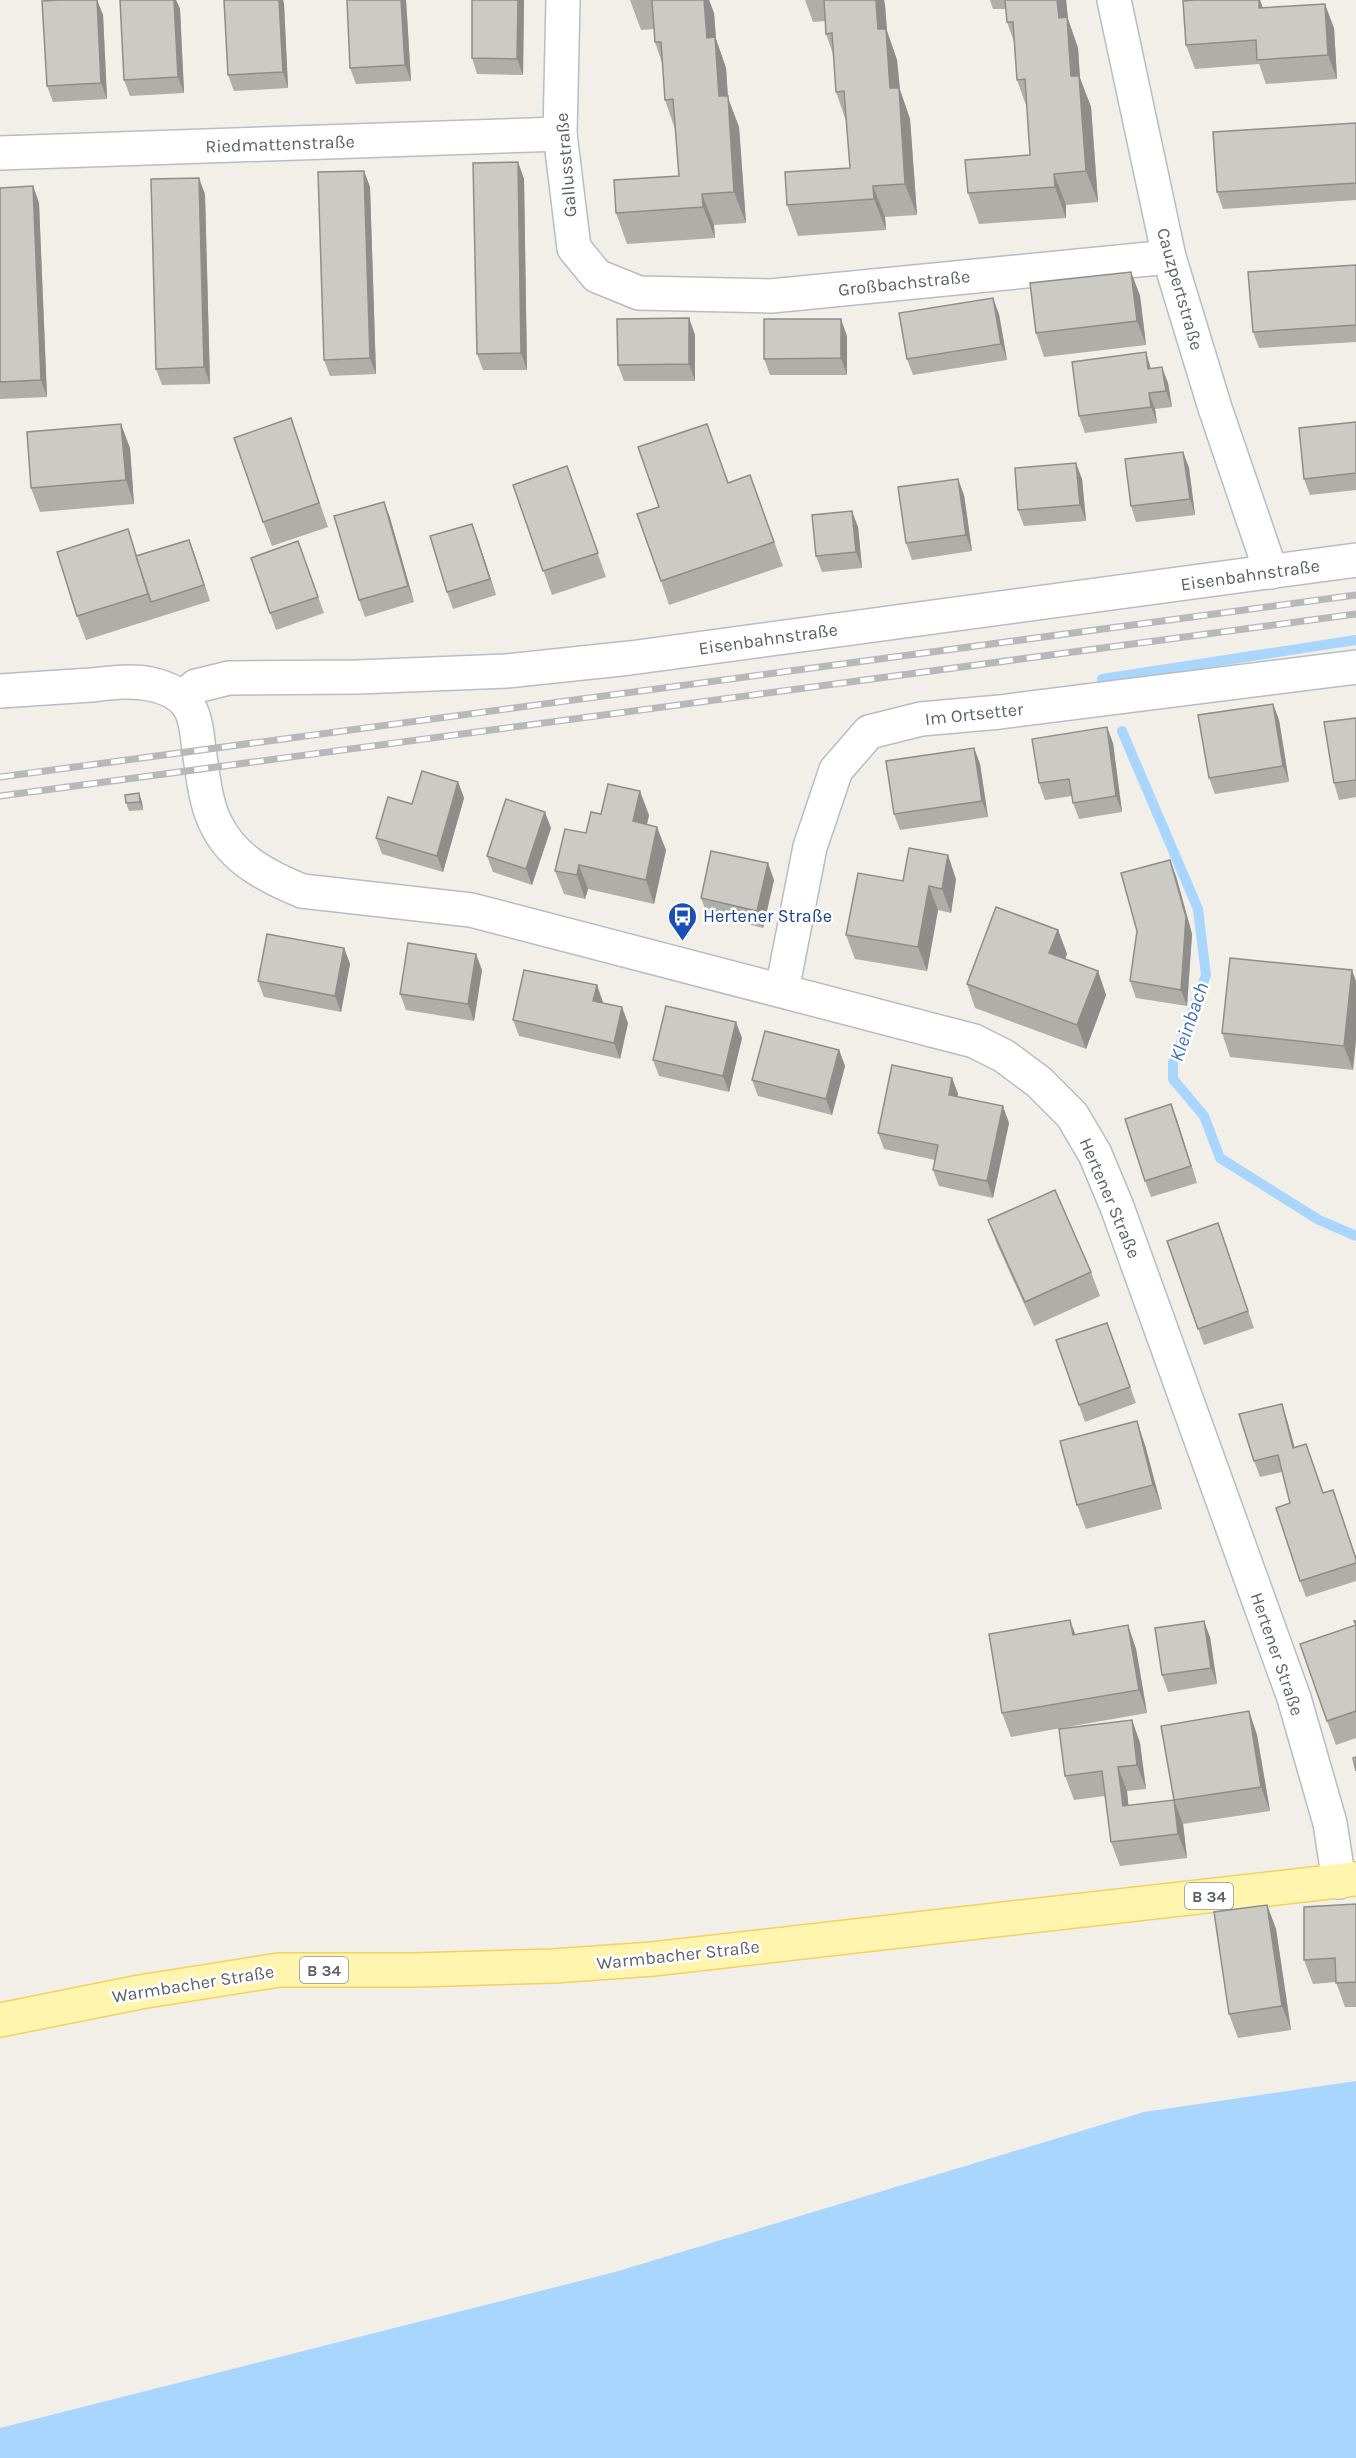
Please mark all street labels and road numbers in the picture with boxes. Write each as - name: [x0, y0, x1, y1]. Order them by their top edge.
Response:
- street label: Gallusstraße: [550, 112, 582, 218]
- street label: Riedmattenstraße: [205, 130, 355, 158]
- street label: Cauzpertstraße: [1152, 225, 1208, 353]
- street label: Großbachstraße: [837, 265, 971, 301]
- street label: Eisenbahnstraße: [1179, 554, 1321, 596]
- street label: Eisenbahnstraße: [697, 618, 839, 660]
- street label: Im Ortsetter: [924, 698, 1025, 730]
- street label: Hertener Straße: [1075, 1134, 1145, 1262]
- street label: Hertener Straße: [1246, 1589, 1308, 1719]
- road number: B 34: [1185, 1883, 1233, 1909]
- street label: Warmbacher Straße: [595, 1935, 761, 1975]
- road number: B 34: [300, 1957, 348, 1983]
- street label: Warmbacher Straße: [110, 1960, 276, 2008]

